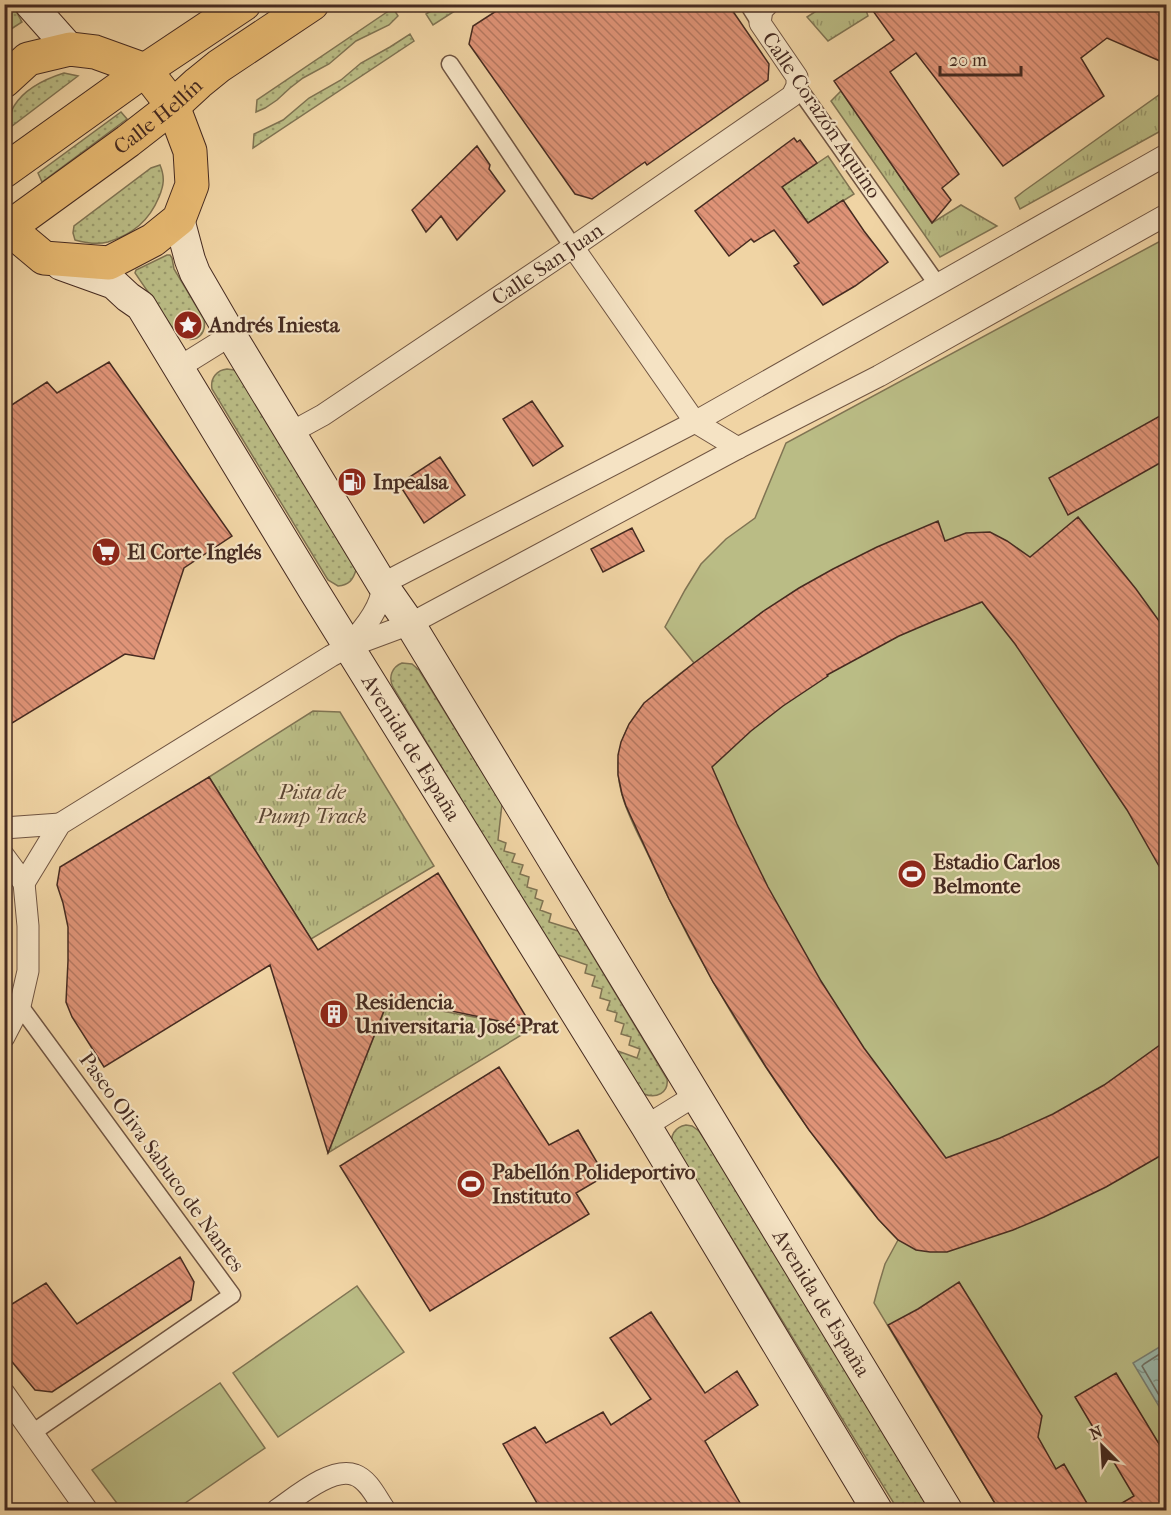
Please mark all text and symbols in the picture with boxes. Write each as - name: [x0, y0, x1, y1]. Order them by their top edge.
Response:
- street label: Calle Corazón Aquino: [757, 27, 887, 203]
- scale bar: [940, 39, 1021, 77]
- text: 20 m: [949, 50, 987, 71]
- street label: Calle Hellín: [109, 73, 207, 159]
- street label: Calle San Juan: [487, 218, 608, 310]
- place icon: Andrés Iniesta: [172, 309, 204, 341]
- place label: Andrés Iniesta: [207, 313, 341, 337]
- fuel station icon: Inpealsa: [336, 466, 368, 498]
- place label: Inpealsa: [373, 470, 449, 494]
- supermarket icon: El Corte Inglés: [90, 536, 122, 568]
- place label: El Corte Inglés: [127, 540, 262, 564]
- street label: Avenida de España: [356, 669, 466, 825]
- park label: Pista de Pump Track: [256, 780, 367, 828]
- place label: Estadio Carlos Belmonte: [933, 850, 1060, 898]
- sports icon: Estadio Carlos Belmonte: [896, 858, 928, 890]
- place label: Residencia Universitaria José Prat: [354, 990, 559, 1038]
- building icon: Residencia Universitaria José Prat: [318, 998, 350, 1030]
- street label: Paseo Oliva Sabuco de Nantes: [74, 1048, 250, 1276]
- place label: Pabellón Polideportivo Instituto: [492, 1160, 696, 1208]
- sports icon: Pabellón Polideportivo Instituto: [455, 1168, 487, 1200]
- street label: Avenida de España: [767, 1224, 875, 1381]
- north arrow: [1072, 1416, 1132, 1476]
- text: N: [1087, 1421, 1106, 1444]

